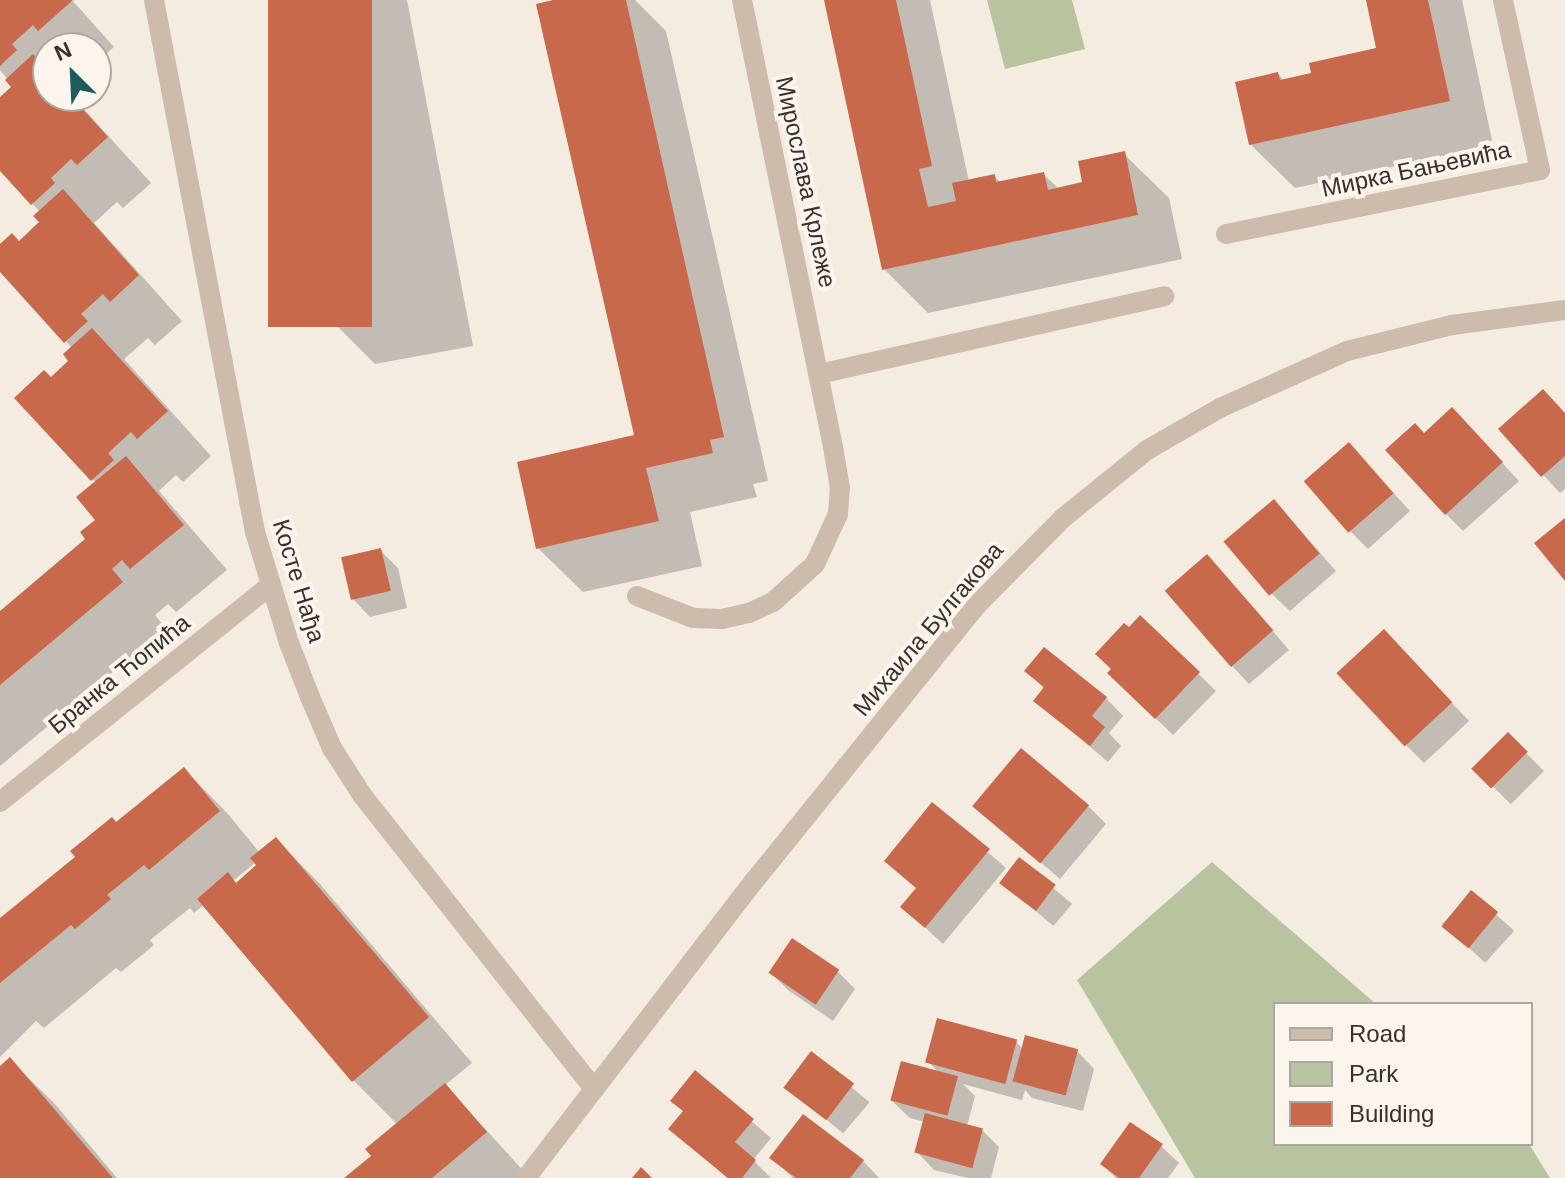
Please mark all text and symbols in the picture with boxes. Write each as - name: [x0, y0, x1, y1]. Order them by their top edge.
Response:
- north arrow: [32, 32, 112, 112]
- text: N: [50, 37, 75, 66]
- street label: Мирослава Крлеже: [770, 74, 842, 290]
- street label: Мирка Бањевића: [1319, 135, 1513, 203]
- street label: Косте Нађа: [267, 516, 331, 646]
- street label: Михаила Булгакова: [847, 536, 1009, 722]
- street label: Бранка Ћопића: [42, 608, 196, 740]
- legend: [1273, 1002, 1533, 1146]
- text: Road: [1349, 1020, 1406, 1047]
- text: Park: [1349, 1060, 1398, 1087]
- text: Building: [1349, 1100, 1434, 1127]

